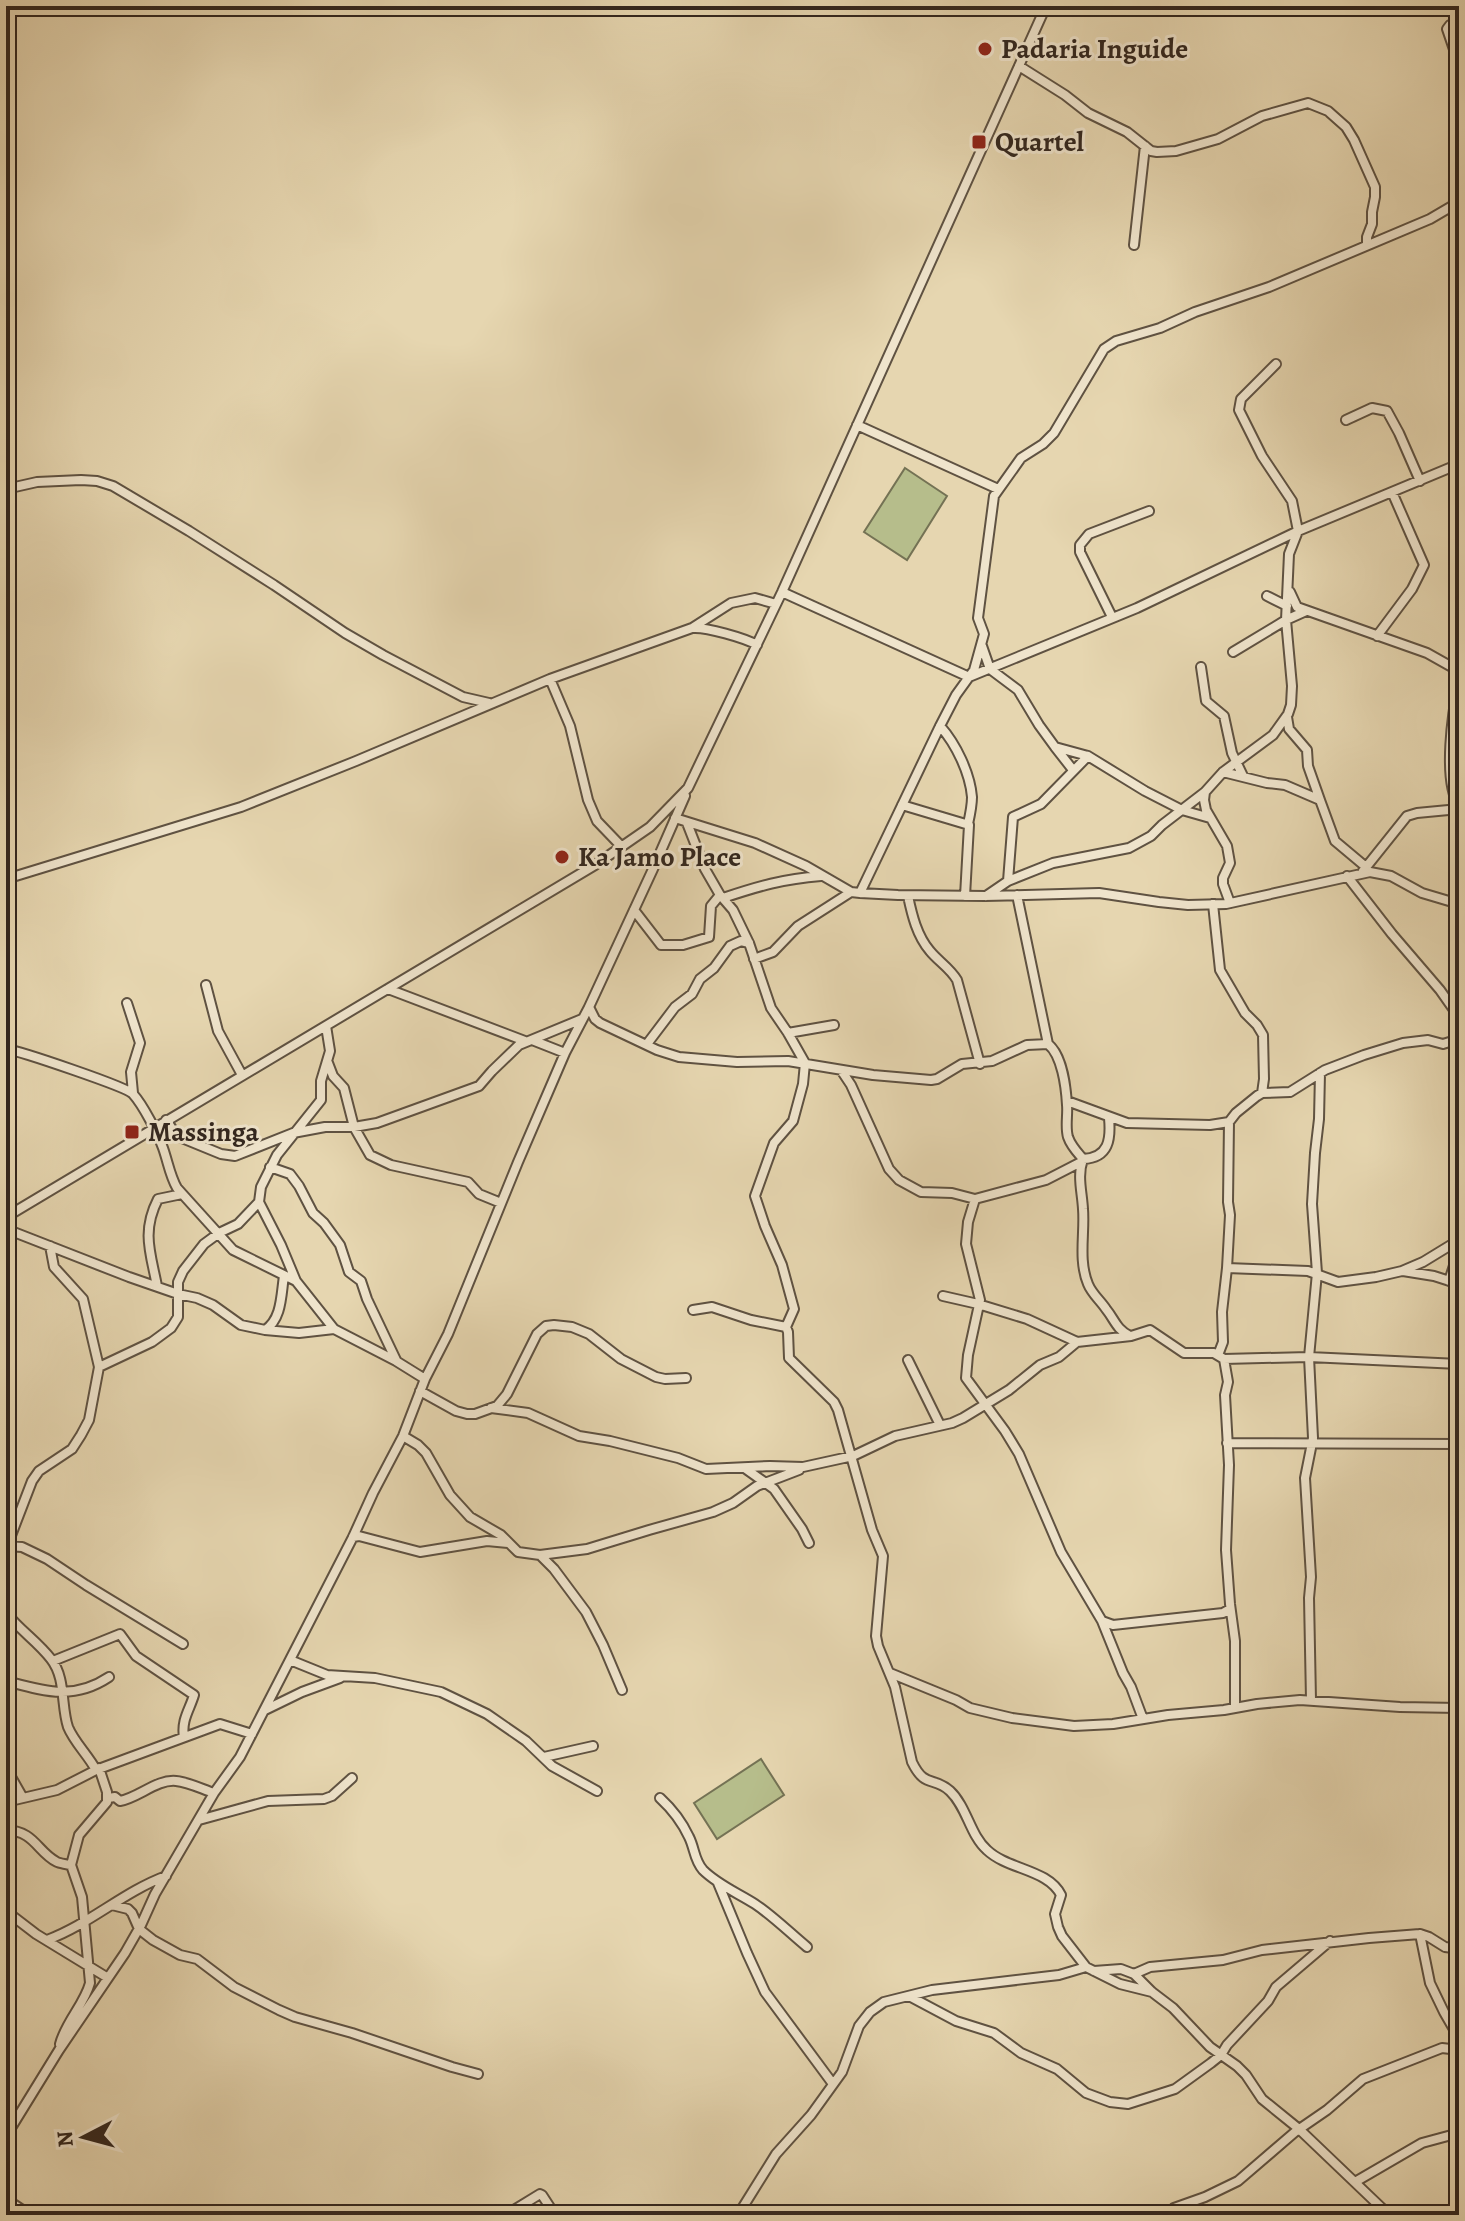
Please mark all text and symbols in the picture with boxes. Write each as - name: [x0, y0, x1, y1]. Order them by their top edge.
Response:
- place label: Padaria Inguide: [1001, 30, 1188, 68]
- marker: Padaria Inguide: [976, 40, 994, 58]
- place label: Quartel: [995, 123, 1084, 161]
- marker: Quartel: [970, 133, 988, 151]
- place label: Ka Jamo Place: [578, 838, 741, 876]
- marker: Ka Jamo Place: [553, 848, 571, 866]
- place label: Massinga: [148, 1113, 260, 1151]
- marker: Massinga: [123, 1123, 141, 1141]
- north arrow: [44, 2097, 124, 2177]
- text: N: [49, 2129, 81, 2149]

